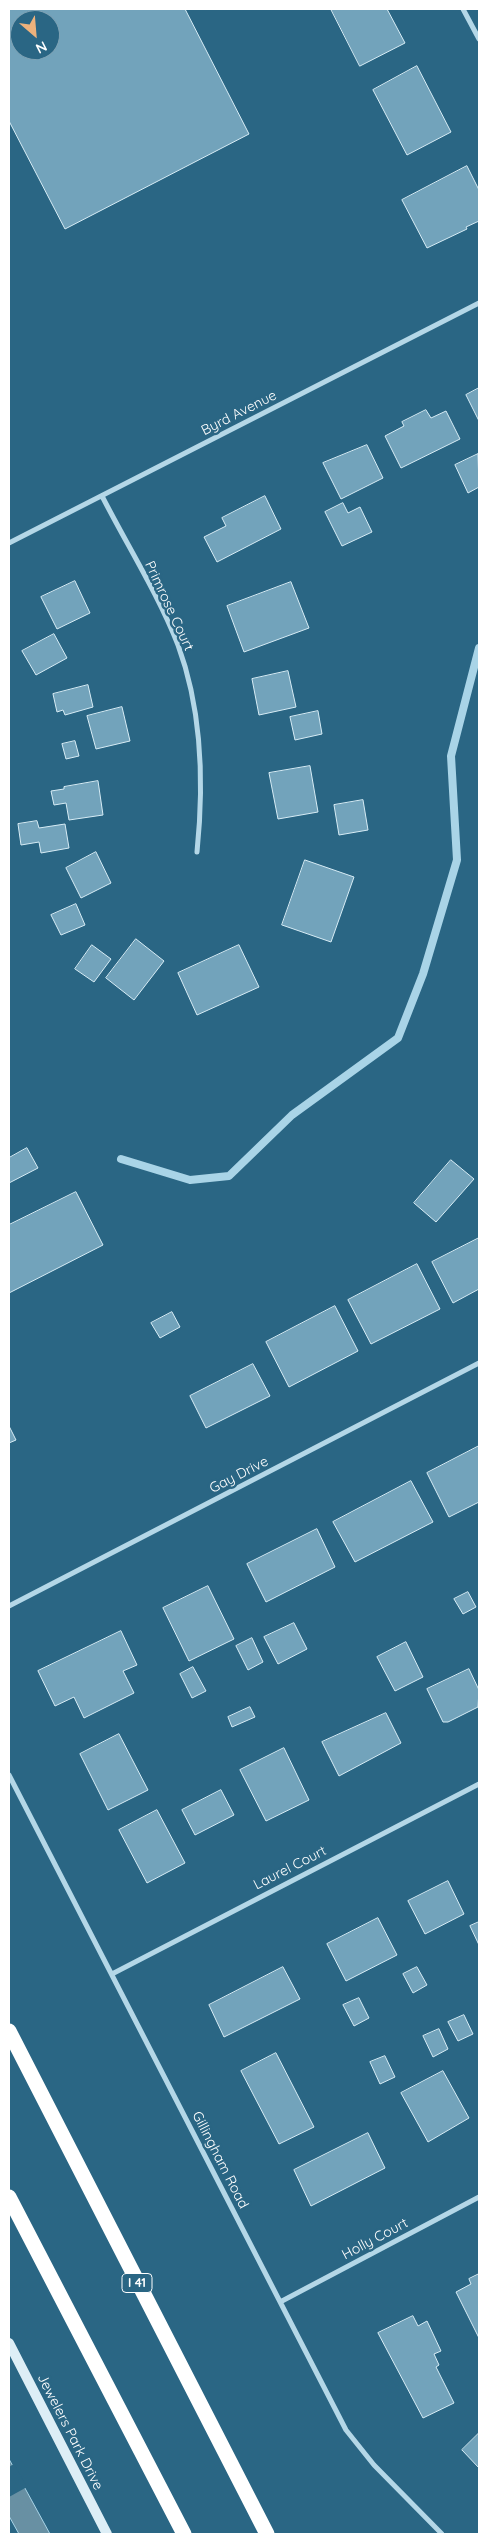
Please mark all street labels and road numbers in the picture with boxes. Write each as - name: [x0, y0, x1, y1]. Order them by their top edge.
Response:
- street label: Byrd Avenue: [199, 387, 279, 439]
- street label: Primrose Court: [141, 558, 197, 654]
- street label: Gay Drive: [207, 1453, 271, 1497]
- street label: Laurel Court: [251, 1842, 329, 1894]
- street label: Gillingham Road: [188, 2109, 252, 2211]
- street label: Holly Court: [339, 2215, 411, 2263]
- road number: I 41: [122, 2274, 152, 2292]
- street label: Jewelers Park Drive: [33, 2371, 107, 2493]

